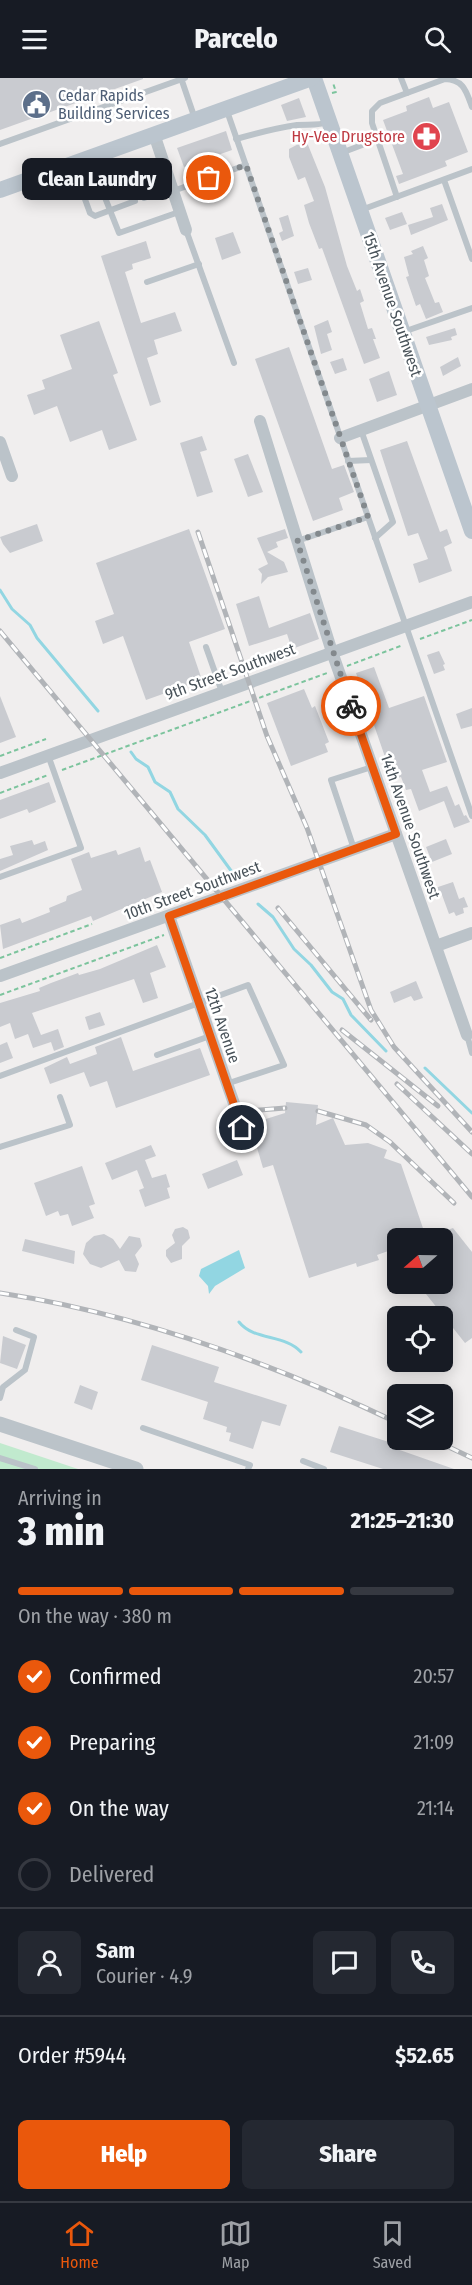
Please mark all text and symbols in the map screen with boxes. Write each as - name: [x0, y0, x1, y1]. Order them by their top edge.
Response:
- icon: menu: [18, 23, 51, 56]
- text: Parcelo: [194, 23, 278, 55]
- icon: search: [421, 23, 454, 56]
- place label: Cedar Rapids Building Services: [58, 86, 170, 123]
- public building icon: Cedar Rapids Building Services: [21, 88, 53, 120]
- pharmacy icon: Hy-Vee Drugstore: [410, 120, 442, 152]
- place label: Hy-Vee Drugstore: [292, 127, 405, 146]
- pin: [183, 152, 234, 203]
- callout: Clean Laundry: [23, 157, 173, 199]
- icon: bag: [192, 161, 225, 194]
- text: Clean Laundry: [38, 167, 156, 191]
- street label: 15th Avenue Southwest: [359, 229, 426, 380]
- street label: 9th Street Southwest: [162, 639, 299, 704]
- courier: [321, 676, 381, 736]
- icon: bike: [335, 690, 368, 723]
- street label: 14th Avenue Southwest: [377, 751, 445, 902]
- street label: 10th Street Southwest: [121, 857, 264, 924]
- street label: 12th Avenue: [201, 985, 244, 1066]
- pin: [216, 1102, 267, 1153]
- icon: home: [225, 1111, 258, 1144]
- north arrow: [387, 1228, 453, 1294]
- map controls: [387, 1228, 453, 1450]
- button: locate: [387, 1306, 453, 1372]
- button: layers: [387, 1384, 453, 1450]
- text: Arriving in: [18, 1486, 102, 1510]
- text: 21:25–21:30: [351, 1507, 454, 1534]
- text: 3 min: [18, 1509, 105, 1555]
- text: On the way · 380 m: [18, 1604, 172, 1628]
- icon: check: [18, 1660, 51, 1693]
- text: Confirmed: [69, 1663, 162, 1690]
- text: 20:57: [414, 1664, 454, 1688]
- icon: check: [18, 1726, 51, 1759]
- text: Preparing: [69, 1729, 155, 1756]
- text: 21:09: [414, 1730, 454, 1754]
- icon: check: [18, 1792, 51, 1825]
- text: On the way: [69, 1795, 169, 1822]
- text: 21:14: [417, 1796, 454, 1820]
- text: Delivered: [69, 1861, 154, 1888]
- button: person: [18, 1931, 81, 1994]
- button: chat: [313, 1931, 376, 1994]
- button: phone: [391, 1931, 454, 1994]
- text: Sam: [96, 1937, 135, 1964]
- text: Courier · 4.9: [96, 1964, 192, 1988]
- text: Order #5944: [18, 2042, 126, 2069]
- text: $52.65: [395, 2042, 454, 2069]
- button: Help: [18, 2120, 230, 2189]
- button: Share: [242, 2120, 454, 2189]
- tab: Home: [60, 2217, 99, 2272]
- tab: Map: [219, 2217, 252, 2272]
- tab: Saved: [373, 2217, 412, 2272]

